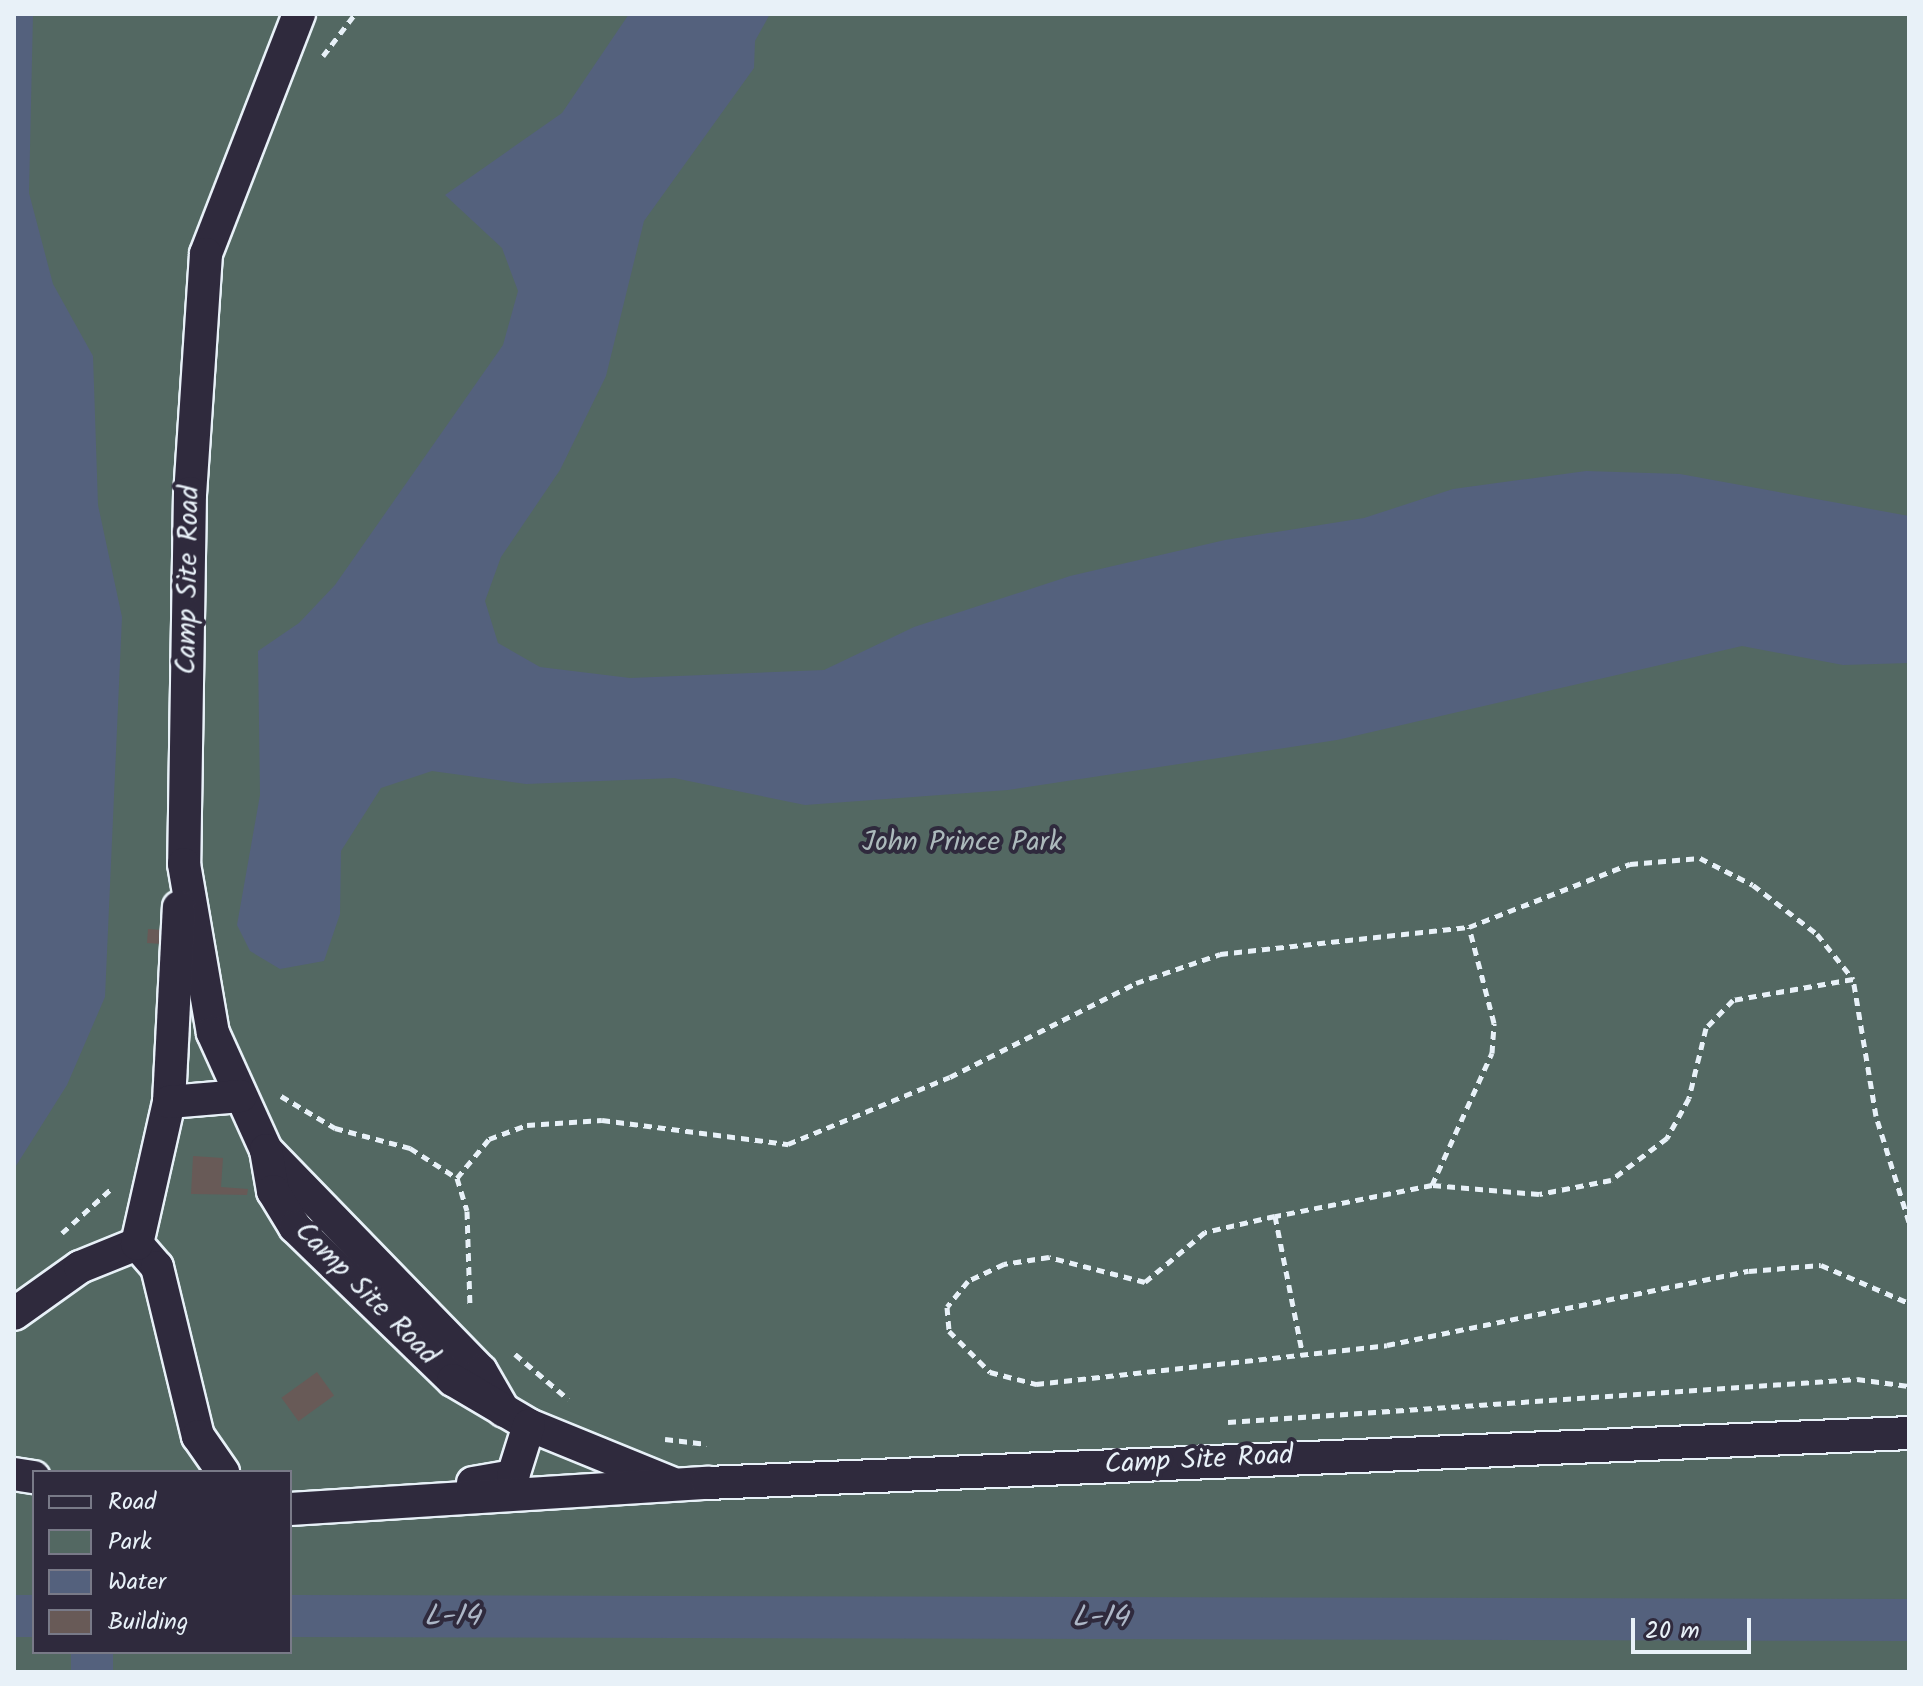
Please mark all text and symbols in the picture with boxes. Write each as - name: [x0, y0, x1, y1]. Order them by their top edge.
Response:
- street label: Camp Site Road: [171, 485, 207, 675]
- park label: John Prince Park: [862, 826, 1062, 860]
- street label: Camp Site Road: [287, 1215, 445, 1373]
- street label: Camp Site Road: [1104, 1439, 1294, 1483]
- legend: [32, 1470, 292, 1654]
- text: Road: [108, 1483, 156, 1522]
- text: Park: [108, 1523, 152, 1562]
- text: Water: [108, 1563, 166, 1602]
- water label: L-14: [424, 1599, 480, 1635]
- water label: L-14: [1072, 1600, 1128, 1636]
- scale bar: [1635, 1602, 1755, 1652]
- text: Building: [108, 1603, 188, 1642]
- text: 20 m: [1645, 1612, 1700, 1651]

